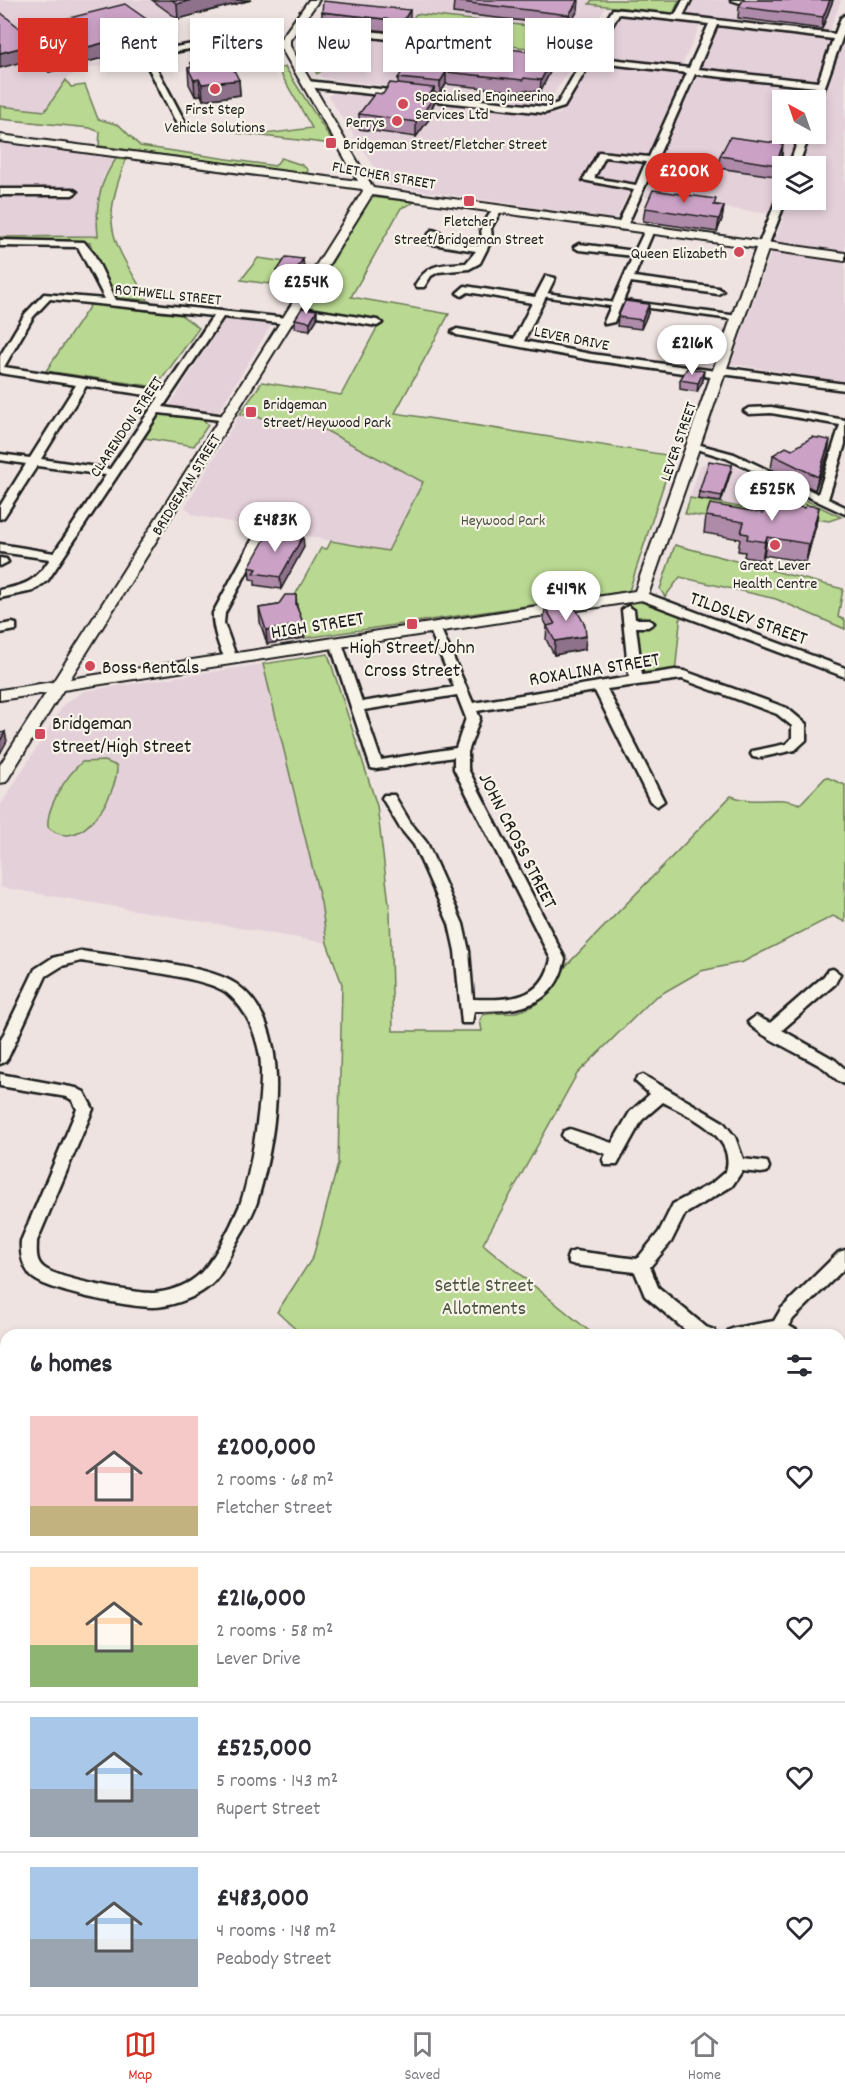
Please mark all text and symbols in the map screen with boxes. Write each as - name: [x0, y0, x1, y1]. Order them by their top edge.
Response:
- chip: Buy: [18, 18, 88, 72]
- chip: Rent: [100, 18, 178, 72]
- chip: Filters: [190, 18, 284, 72]
- chip: New: [296, 18, 371, 72]
- chip: Apartment: [383, 18, 513, 72]
- chip: House: [525, 18, 614, 72]
- marker: First Step Vehicle Solutions: [208, 82, 222, 96]
- place label: Specialised Engineering Services Ltd: [415, 86, 554, 127]
- north arrow: [772, 90, 826, 144]
- map controls: [772, 90, 826, 210]
- marker: Specialised Engineering Services Ltd: [396, 97, 410, 111]
- place label: First Step Vehicle Solutions: [165, 99, 266, 140]
- place label: Perrys: [346, 112, 385, 135]
- marker: Perrys: [390, 114, 404, 128]
- place label: Bridgeman Street/Fletcher Street: [343, 134, 547, 157]
- marker: Bridgeman Street/Fletcher Street: [324, 136, 338, 150]
- pin: £200K: [642, 153, 726, 204]
- street label: FLETCHER STREET: [330, 156, 438, 197]
- button: layers: [772, 156, 826, 210]
- text: £200K: [659, 158, 709, 186]
- marker: Fletcher Street/Bridgeman Street: [462, 194, 476, 208]
- place label: Fletcher Street/Bridgeman Street: [394, 211, 544, 252]
- place label: Queen Elizabeth: [631, 243, 727, 266]
- marker: Queen Elizabeth: [732, 245, 746, 259]
- pin: £254K: [264, 264, 348, 315]
- text: £254K: [283, 269, 329, 297]
- street label: ROTHWELL STREET: [113, 278, 223, 313]
- street label: LEVER DRIVE: [532, 321, 612, 358]
- pin: £216K: [650, 325, 734, 376]
- text: £216K: [671, 330, 713, 358]
- street label: CLARENDON STREET: [85, 372, 170, 482]
- place label: Bridgeman Street/Heywood Park: [263, 394, 391, 435]
- street label: LEVER STREET: [655, 399, 704, 485]
- marker: Bridgeman Street/Heywood Park: [244, 405, 258, 419]
- street label: BRIDGEMAN STREET: [147, 430, 228, 541]
- pin: £525K: [730, 471, 814, 522]
- text: £525K: [749, 476, 795, 504]
- pin: £483K: [233, 502, 317, 553]
- text: £483K: [253, 507, 297, 535]
- park label: Heywood Park: [461, 510, 545, 533]
- marker: Great Lever Health Centre: [768, 538, 782, 552]
- place label: Great Lever Health Centre: [733, 555, 817, 596]
- pin: £419K: [524, 571, 608, 622]
- text: £419K: [545, 576, 587, 604]
- street label: TILDSLEY STREET: [685, 586, 811, 654]
- street label: HIGH STREET: [269, 606, 366, 648]
- marker: High Street/John Cross Street: [405, 617, 419, 631]
- place label: High Street/John Cross Street: [349, 635, 475, 686]
- street label: ROXALINA STREET: [527, 647, 662, 695]
- place label: Boss Rentals: [102, 655, 200, 683]
- marker: Boss Rentals: [83, 659, 97, 673]
- place label: Bridgeman Street/High Street: [52, 711, 191, 762]
- marker: Bridgeman Street/High Street: [33, 727, 47, 741]
- street label: JOHN CROSS STREET: [470, 768, 563, 914]
- park label: Settle Street Allotments: [434, 1273, 534, 1324]
- text: 6 homes: [30, 1347, 112, 1384]
- icon: filters: [783, 1349, 816, 1382]
- text: £200,000: [216, 1430, 316, 1467]
- icon: home: [78, 1440, 150, 1512]
- icon: heart: [783, 1460, 816, 1493]
- text: 2 rooms · 68 m²: [216, 1467, 334, 1495]
- text: Fletcher Street: [216, 1495, 332, 1523]
- text: £216,000: [216, 1581, 306, 1618]
- icon: home: [78, 1591, 150, 1663]
- icon: heart: [783, 1611, 816, 1644]
- text: 2 rooms · 58 m²: [216, 1618, 333, 1646]
- text: Lever Drive: [216, 1646, 301, 1674]
- text: £525,000: [216, 1731, 312, 1768]
- icon: home: [78, 1741, 150, 1813]
- icon: heart: [783, 1761, 816, 1794]
- text: 5 rooms · 143 m²: [216, 1768, 338, 1796]
- text: Rupert Street: [216, 1796, 320, 1824]
- text: £483,000: [216, 1881, 309, 1918]
- icon: home: [78, 1891, 150, 1963]
- icon: heart: [783, 1911, 816, 1944]
- text: 4 rooms · 148 m²: [216, 1918, 336, 1946]
- text: Peabody Street: [216, 1946, 331, 1974]
- tab: Map: [124, 2028, 157, 2087]
- tab: Saved: [404, 2028, 440, 2087]
- tab: Home: [688, 2028, 721, 2087]

